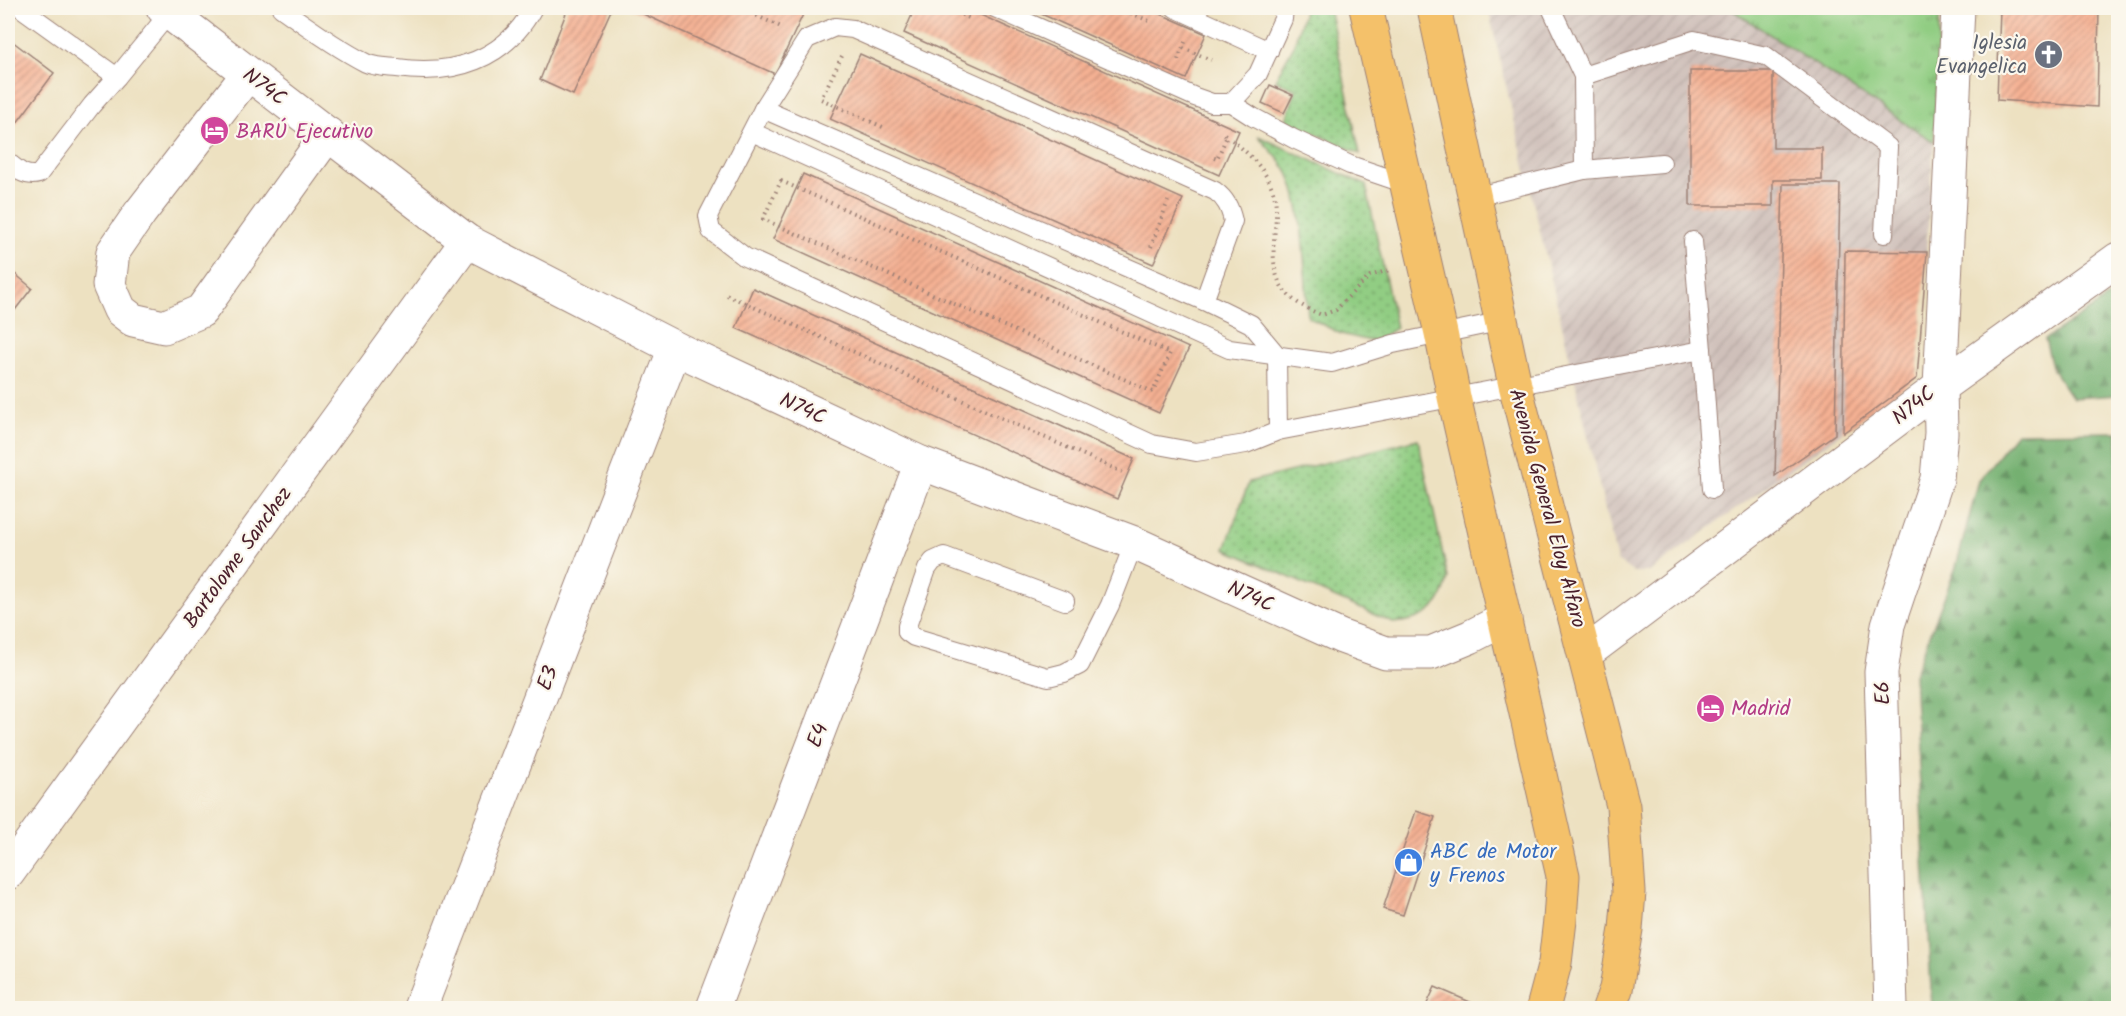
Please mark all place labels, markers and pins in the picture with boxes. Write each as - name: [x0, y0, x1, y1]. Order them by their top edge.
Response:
- place label: Iglesia Evangelica: [1936, 27, 2027, 84]
- church icon: Iglesia Evangelica: [2032, 38, 2064, 70]
- hotel icon: BARÚ Ejecutivo: [199, 115, 231, 147]
- place label: BARÚ Ejecutivo: [236, 116, 373, 149]
- hotel icon: Madrid: [1694, 692, 1726, 724]
- place label: Madrid: [1731, 693, 1791, 726]
- place label: ABC de Motor y Frenos: [1429, 836, 1557, 893]
- shop icon: ABC de Motor y Frenos: [1393, 847, 1425, 879]

